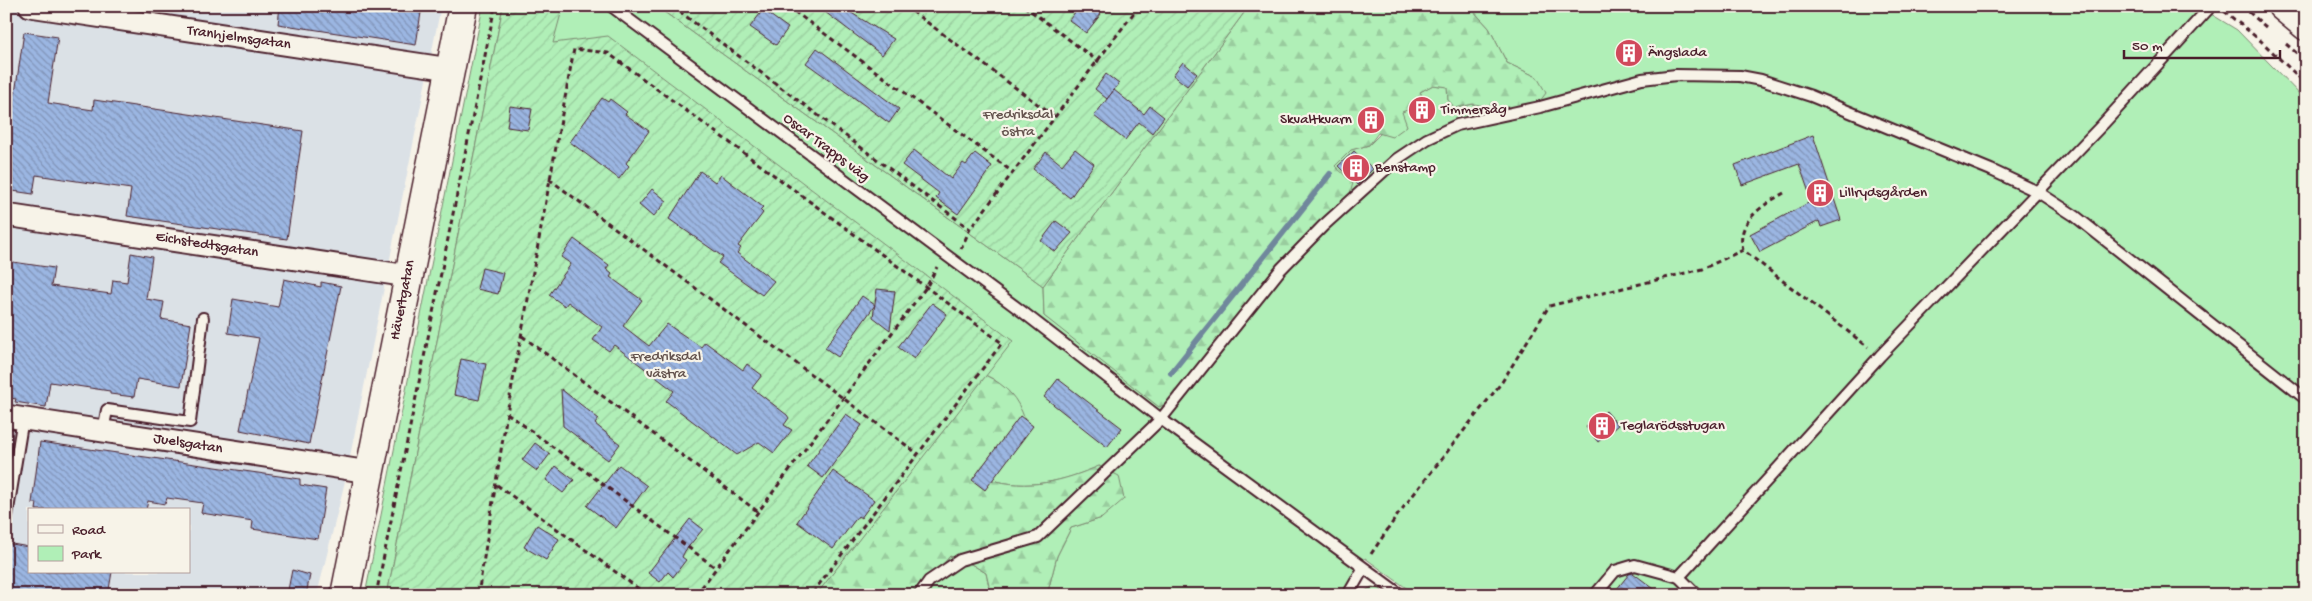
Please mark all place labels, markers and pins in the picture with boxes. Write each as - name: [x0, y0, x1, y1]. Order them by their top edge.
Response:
- building icon: Ängslada: [1614, 38, 1644, 68]
- place label: Ängslada: [1648, 44, 1707, 62]
- building icon: Timmersåg: [1407, 95, 1437, 125]
- place label: Timmersåg: [1440, 101, 1507, 119]
- building icon: Skvaltkvarn: [1356, 105, 1386, 135]
- place label: Skvaltkvarn: [1280, 111, 1352, 129]
- building icon: Benstamp: [1341, 153, 1371, 183]
- place label: Benstamp: [1374, 159, 1436, 177]
- building icon: Lillrydsgården: [1805, 178, 1835, 208]
- place label: Lillrydsgården: [1839, 184, 1927, 202]
- building icon: Teglarödsstugan: [1587, 411, 1617, 441]
- place label: Teglarödsstugan: [1620, 417, 1725, 435]

